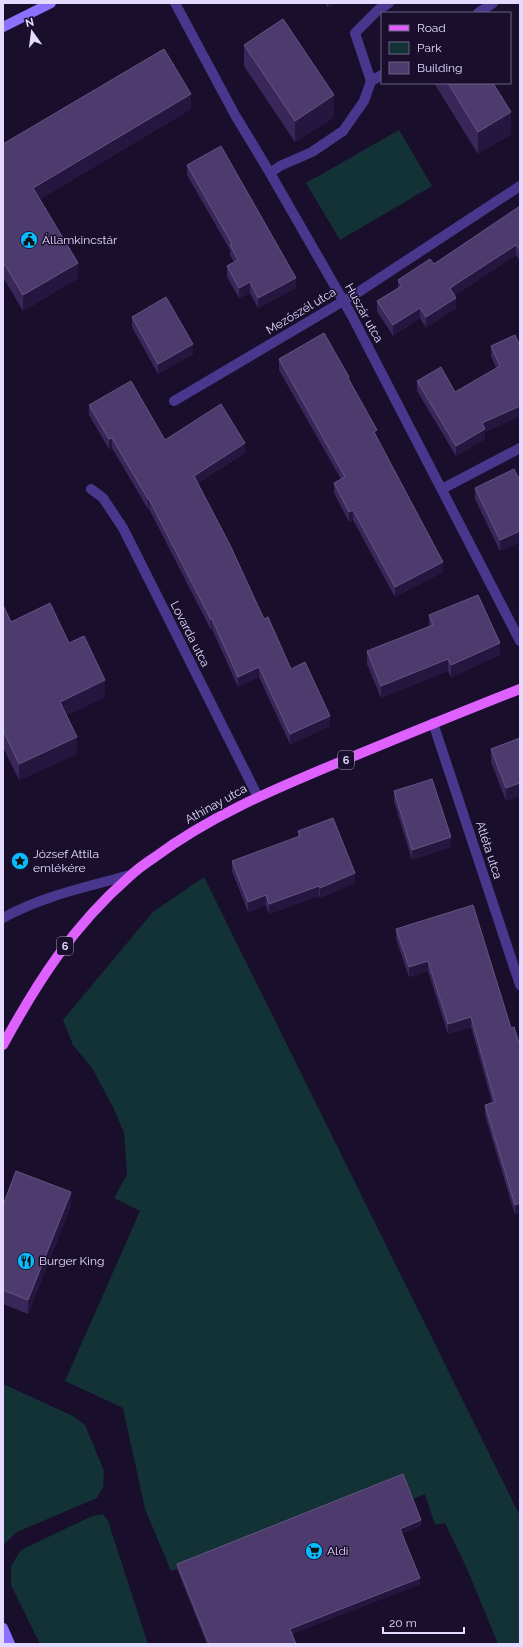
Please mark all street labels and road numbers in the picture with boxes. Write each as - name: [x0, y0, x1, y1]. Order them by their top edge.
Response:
- street label: Huszár utca: [342, 281, 386, 345]
- street label: Mezőszél utca: [264, 285, 338, 337]
- street label: Lovarda utca: [167, 599, 213, 669]
- road number: 6: [338, 751, 354, 769]
- street label: Athinay utca: [183, 781, 249, 827]
- street label: Atléta utca: [473, 819, 505, 881]
- road number: 6: [57, 937, 73, 955]

